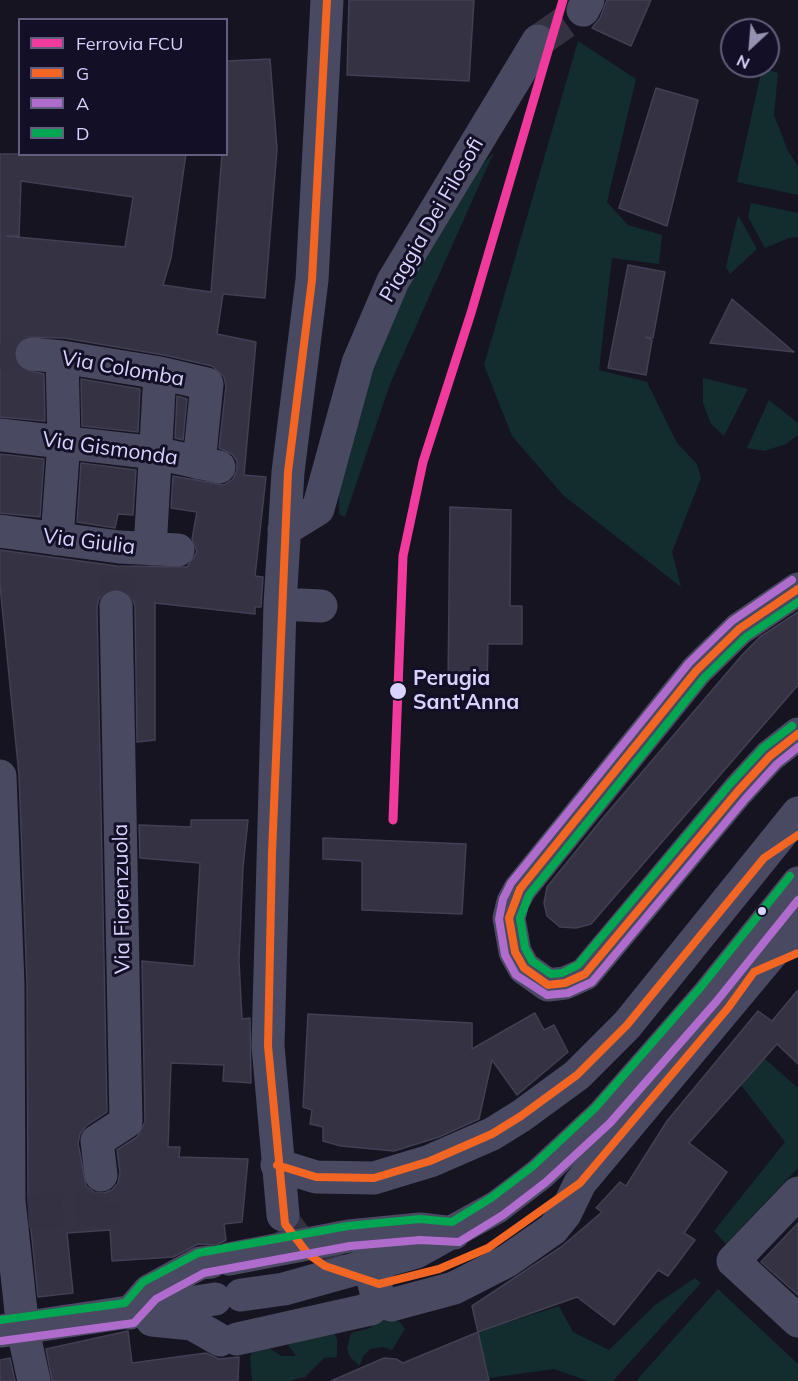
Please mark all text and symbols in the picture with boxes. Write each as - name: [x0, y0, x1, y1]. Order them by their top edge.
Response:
- legend: [18, 18, 228, 156]
- north arrow: [720, 18, 780, 78]
- text: Ferrovia FCU: [76, 32, 183, 55]
- text: N: [733, 51, 753, 74]
- text: G: [76, 62, 89, 85]
- text: A: [76, 92, 89, 115]
- text: D: [76, 122, 89, 145]
- street label: Piaggia Dei Filosofi: [375, 133, 489, 307]
- street label: Via Colomba: [60, 346, 186, 392]
- street label: Via Gismonda: [41, 427, 179, 471]
- street label: Via Giulia: [41, 524, 137, 560]
- place label: Perugia Sant'Anna: [413, 666, 519, 716]
- marker: Perugia Sant'Anna: [388, 681, 408, 701]
- street label: Via Fiorenzuola: [108, 824, 136, 974]
- unlabelled marker: [756, 905, 768, 917]

